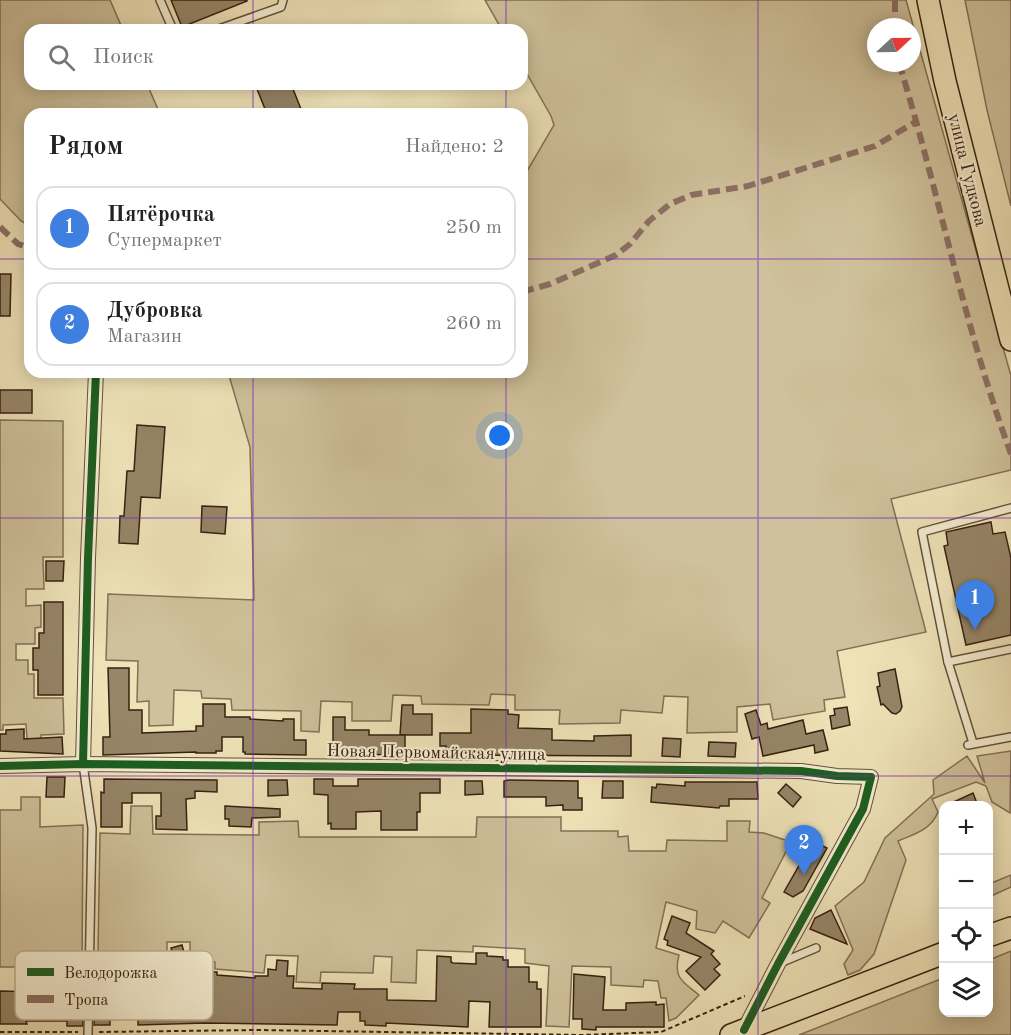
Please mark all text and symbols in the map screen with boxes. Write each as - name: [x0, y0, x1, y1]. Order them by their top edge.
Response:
- north arrow: [867, 18, 921, 72]
- search box: [24, 24, 528, 90]
- icon: search: [45, 41, 78, 74]
- text: Поиск: [93, 46, 154, 68]
- street label: улица Гудкова: [944, 112, 990, 228]
- text: Рядом: [48, 134, 123, 160]
- text: Найдено: 2: [405, 137, 504, 157]
- text: Пятёрочка: [107, 204, 215, 226]
- text: 1: [64, 218, 75, 238]
- text: 250 m: [446, 218, 502, 238]
- text: Супермаркет: [107, 231, 222, 251]
- text: Дубровка: [107, 300, 203, 322]
- text: 2: [64, 314, 75, 334]
- text: 260 m: [446, 314, 502, 334]
- text: Магазин: [107, 327, 182, 347]
- your location: [485, 421, 514, 450]
- pin: 1: [956, 580, 994, 630]
- street label: Новая Первомайская улица: [326, 742, 546, 764]
- map controls: [939, 801, 993, 1017]
- button: +: [939, 801, 993, 855]
- pin: 2: [784, 826, 824, 875]
- button: −: [939, 855, 993, 909]
- button: locate: [939, 909, 993, 963]
- legend: [15, 951, 213, 1020]
- button: layers: [939, 963, 993, 1017]
- text: Велодорожка: [64, 966, 157, 982]
- text: Тропа: [64, 993, 108, 1009]

